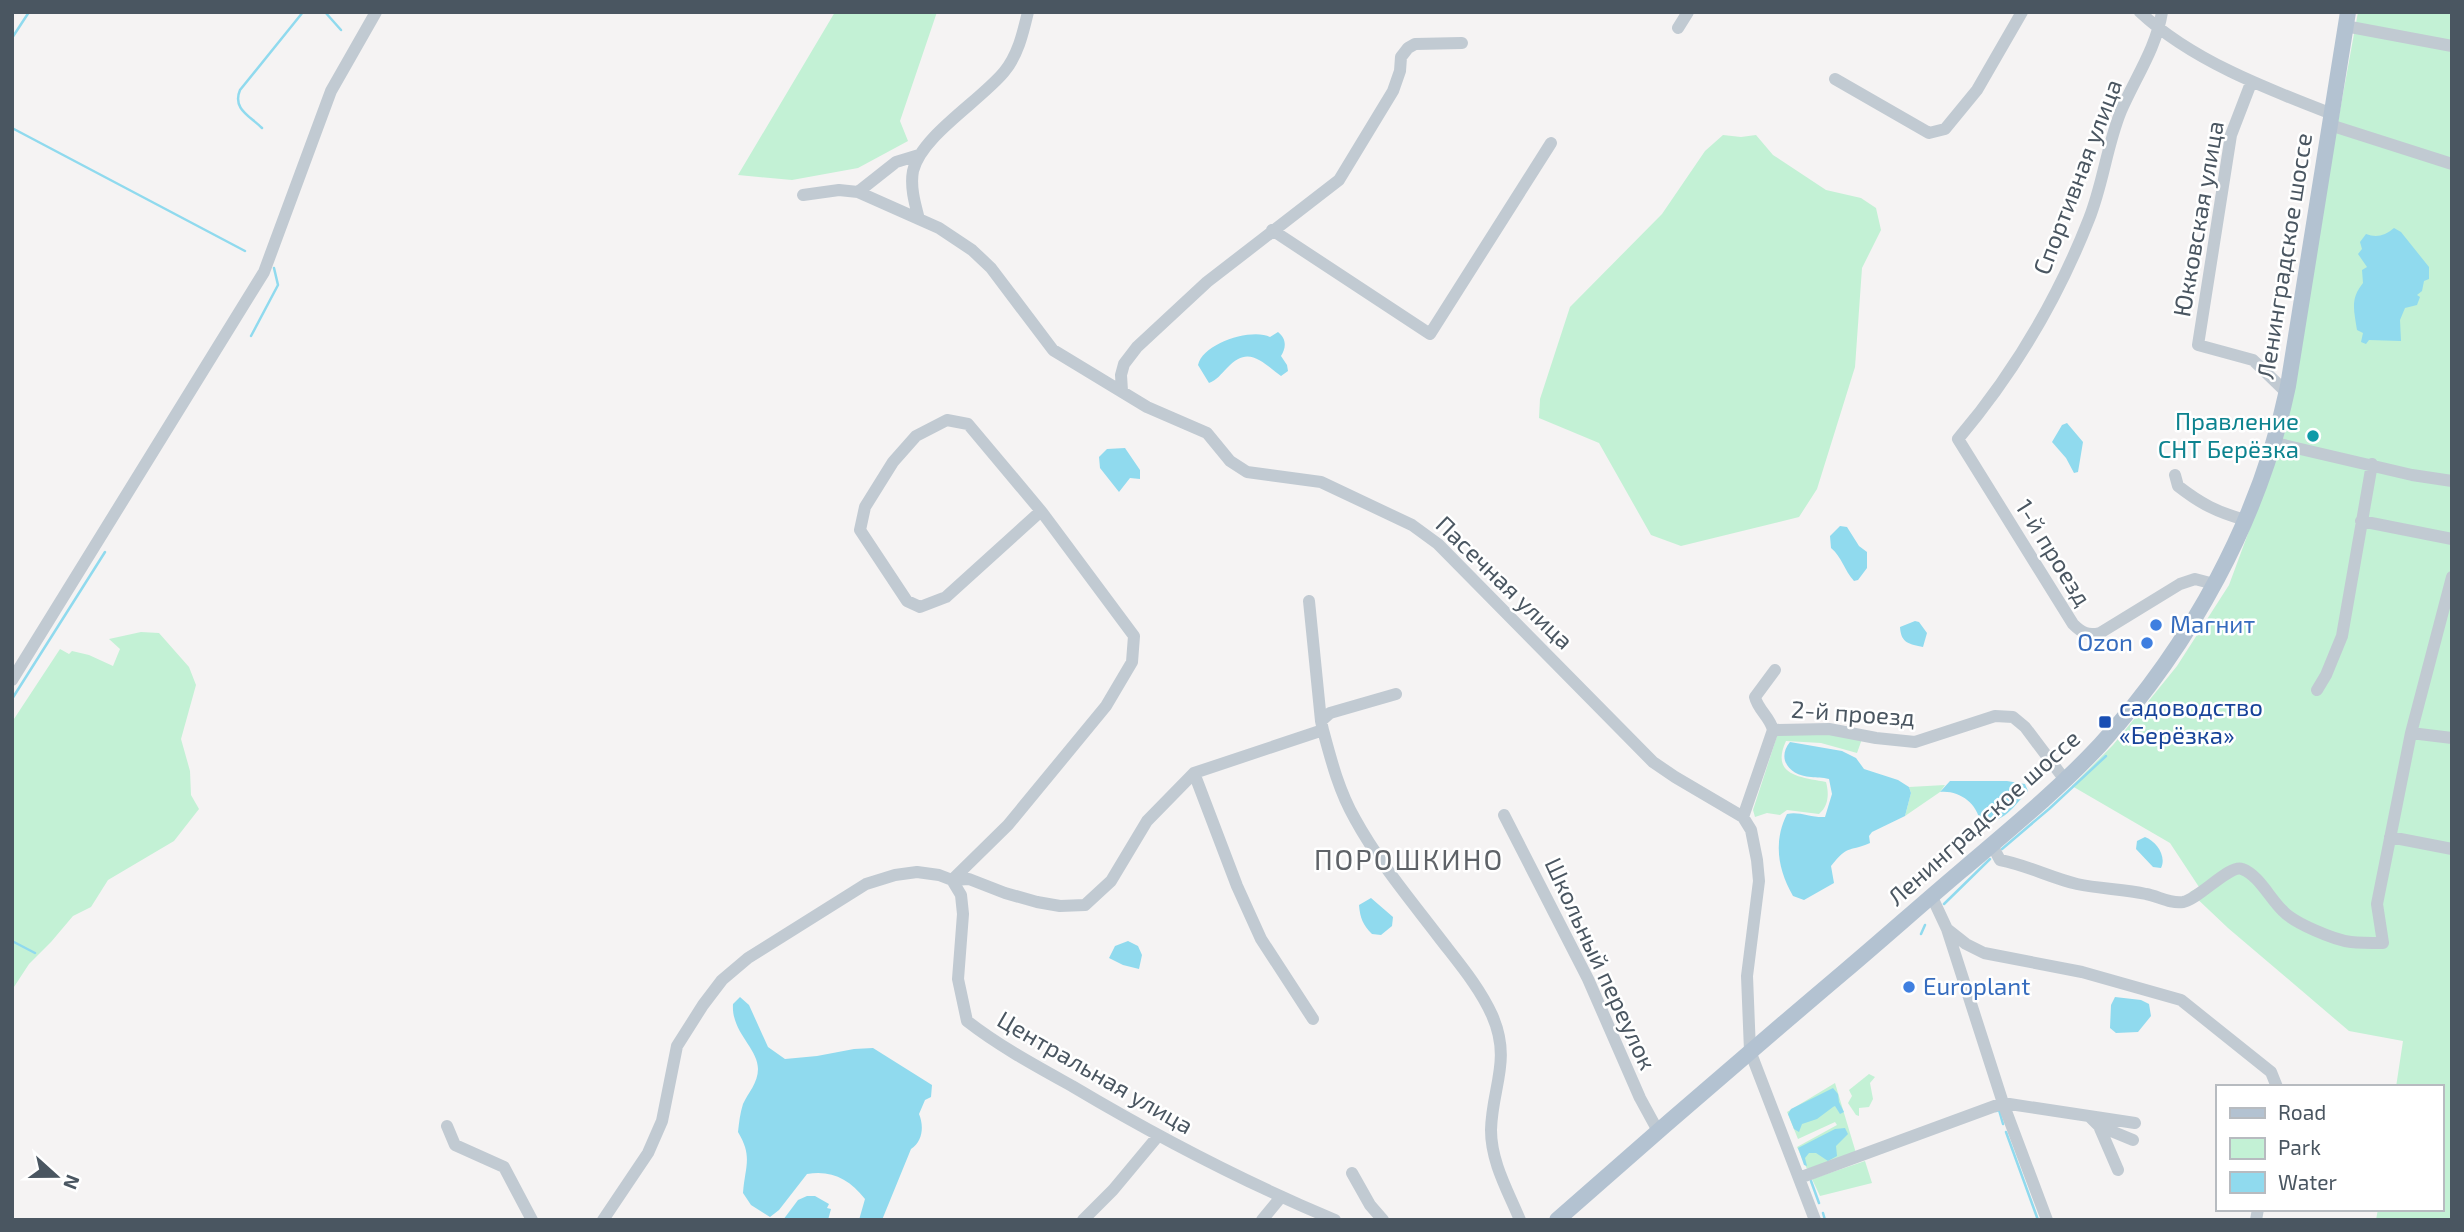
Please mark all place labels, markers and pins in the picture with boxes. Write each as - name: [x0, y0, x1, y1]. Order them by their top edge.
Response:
- place label: Правление СНТ Берёзка: [2158, 406, 2299, 463]
- marker: Правление СНТ Берёзка: [2305, 428, 2321, 444]
- place label: Магнит: [2170, 609, 2255, 638]
- marker: Магнит: [2148, 617, 2164, 633]
- place label: Ozon: [2077, 627, 2133, 656]
- marker: Ozon: [2139, 635, 2155, 651]
- place label: садоводство «Берёзка»: [2119, 692, 2263, 749]
- marker: садоводство «Берёзка»: [2097, 714, 2113, 730]
- place label: Europlant: [1923, 971, 2030, 1000]
- marker: Europlant: [1901, 979, 1917, 995]

